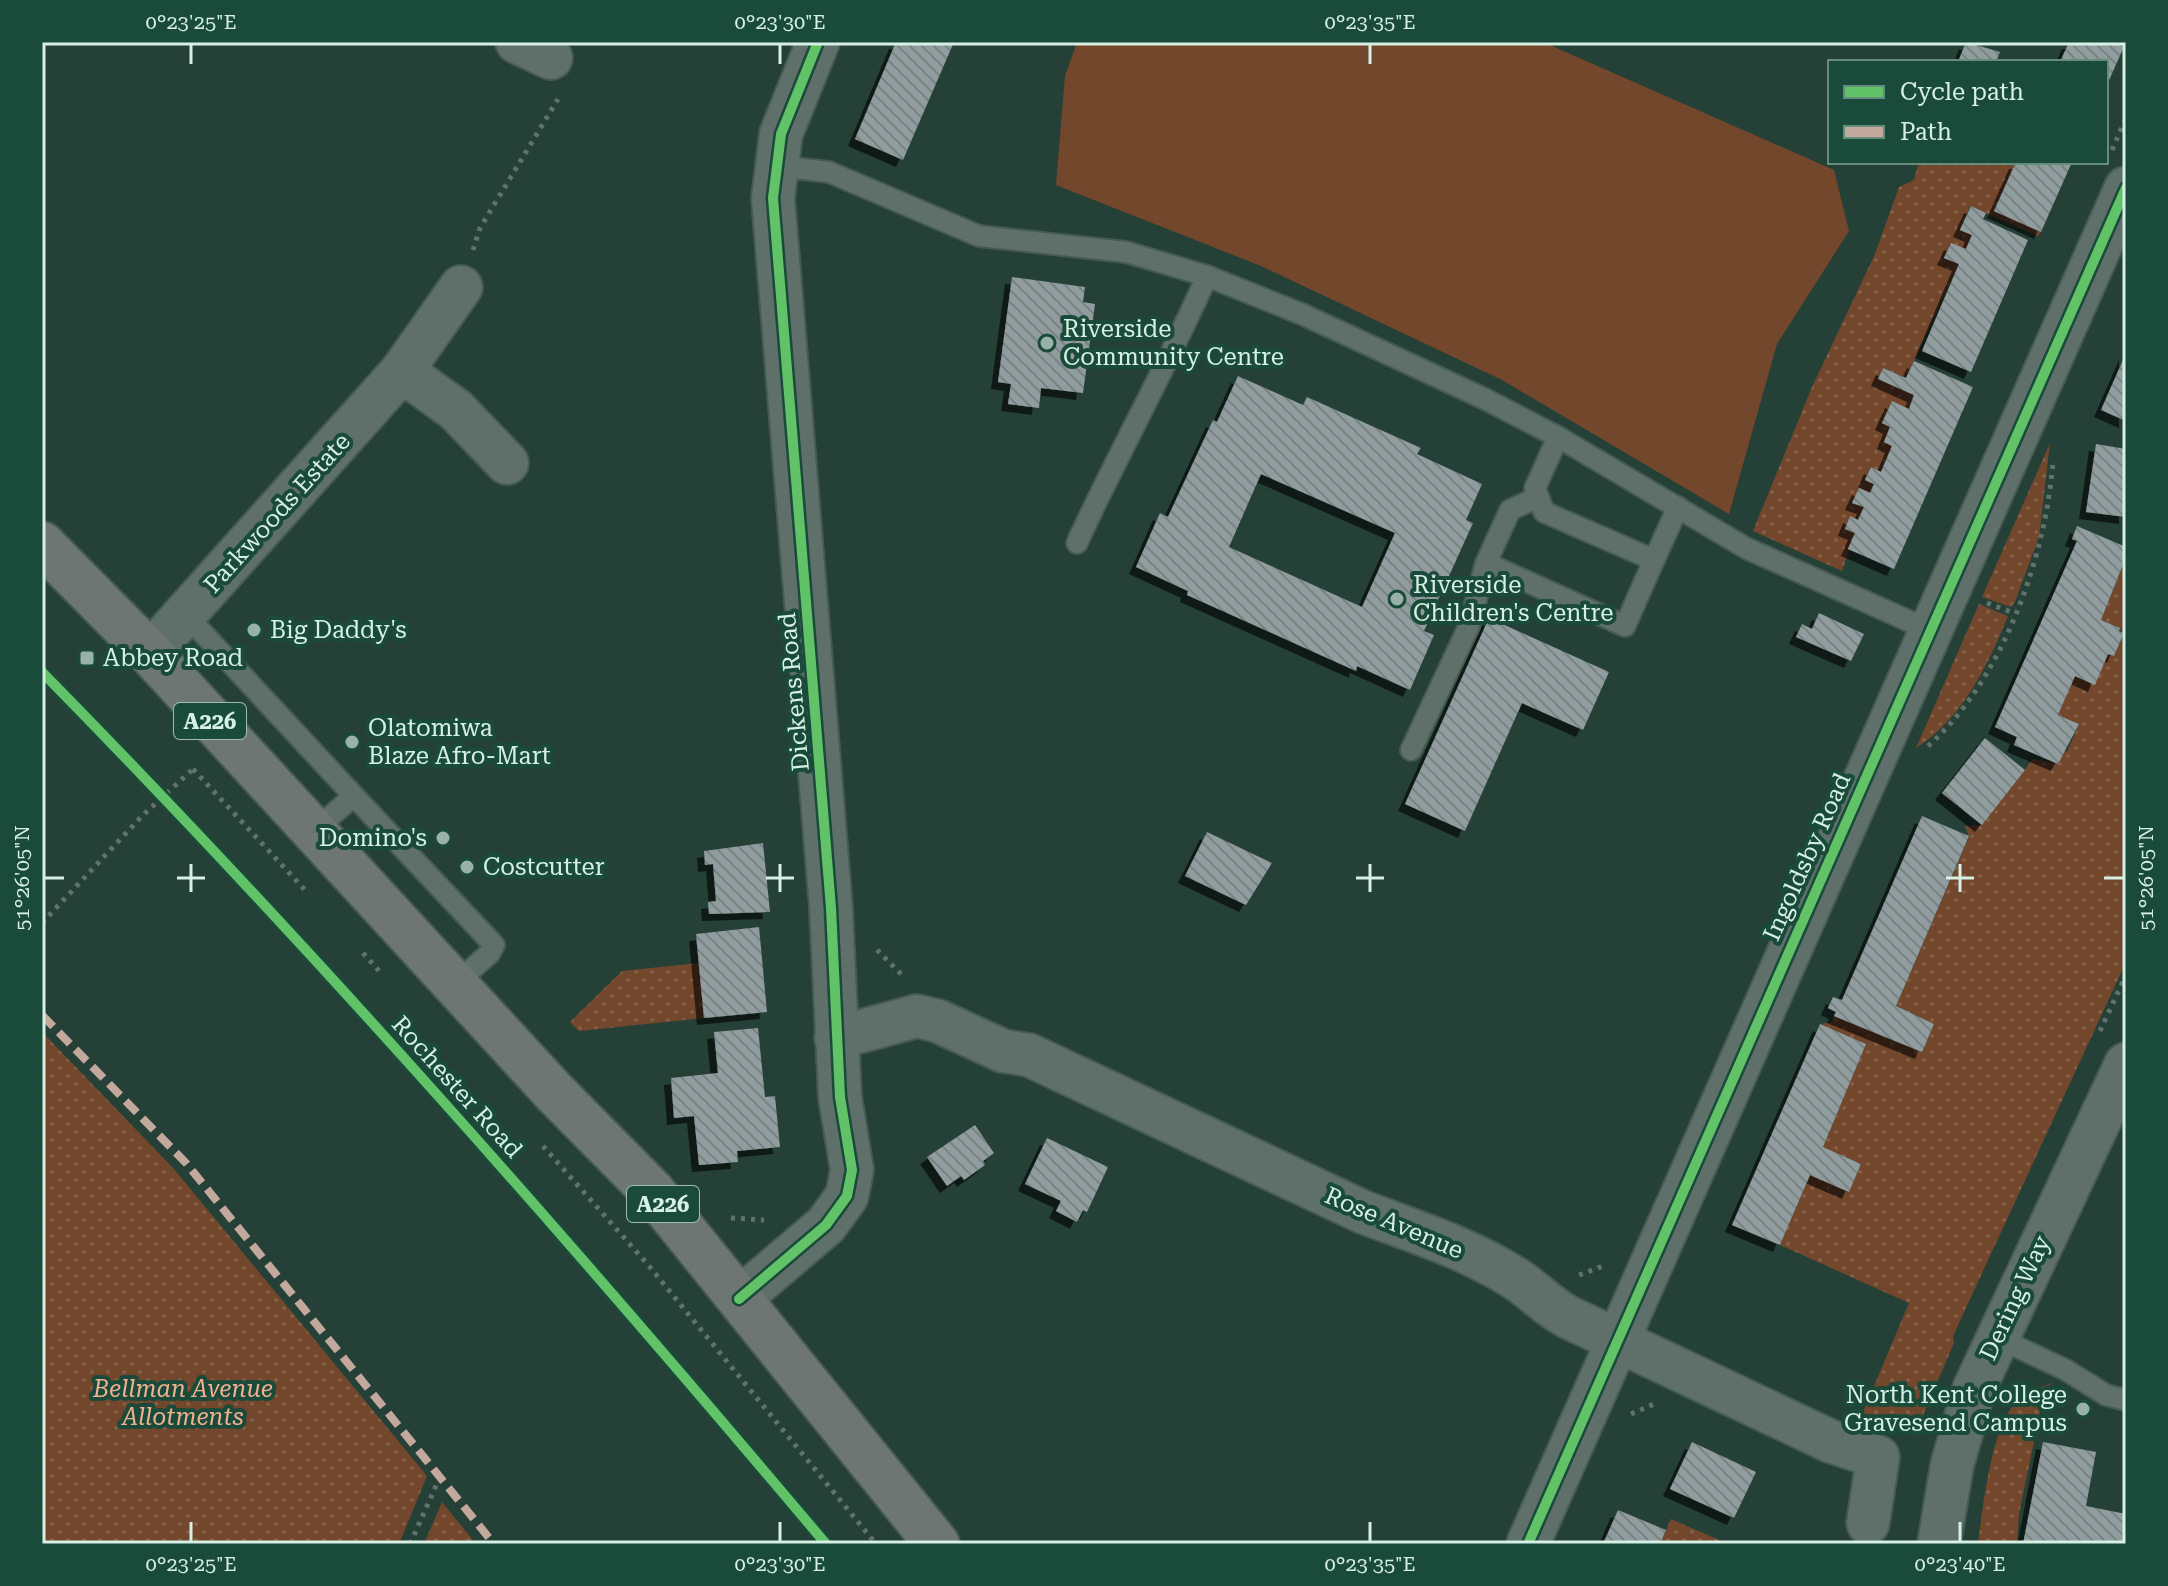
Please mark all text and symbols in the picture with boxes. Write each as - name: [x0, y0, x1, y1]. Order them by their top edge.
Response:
- text: 0°23'25"E: [146, 10, 236, 34]
- text: 0°23'30"E: [735, 10, 825, 34]
- text: 0°23'35"E: [1325, 10, 1415, 34]
- legend: [1828, 60, 2108, 164]
- text: Cycle path: [1900, 78, 2024, 106]
- text: Path: [1900, 118, 1952, 146]
- place label: Riverside Community Centre: [1063, 315, 1284, 371]
- marker: Riverside Community Centre: [1038, 334, 1056, 352]
- street label: Parkwoods Estate: [198, 428, 356, 598]
- place label: Riverside Children's Centre: [1413, 571, 1613, 627]
- marker: Riverside Children's Centre: [1388, 590, 1406, 608]
- street label: Dickens Road: [773, 611, 815, 773]
- place label: Big Daddy's: [270, 616, 407, 644]
- marker: Big Daddy's: [245, 621, 263, 639]
- place label: Abbey Road: [103, 644, 243, 672]
- marker: Abbey Road: [78, 649, 96, 667]
- road number: A226: [174, 703, 246, 739]
- place label: Olatomiwa Blaze Afro-Mart: [368, 714, 551, 770]
- marker: Olatomiwa Blaze Afro-Mart: [343, 733, 361, 751]
- street label: Ingoldsby Road: [1757, 769, 1857, 945]
- place label: Domino's: [319, 824, 427, 852]
- text: 51°26'05"N: [10, 825, 34, 931]
- text: 51°26'05"N: [2134, 825, 2158, 931]
- marker: Domino's: [434, 829, 452, 847]
- place label: Costcutter: [483, 853, 605, 881]
- marker: Costcutter: [458, 858, 476, 876]
- street label: Rochester Road: [386, 1010, 528, 1164]
- street label: Rose Avenue: [1321, 1181, 1467, 1265]
- road number: A226: [627, 1186, 699, 1222]
- street label: Dering Way: [1974, 1230, 2056, 1365]
- park label: Bellman Avenue Allotments: [92, 1375, 273, 1431]
- place label: North Kent College Gravesend Campus: [1844, 1381, 2067, 1437]
- marker: North Kent College Gravesend Campus: [2074, 1400, 2092, 1418]
- text: 0°23'25"E: [146, 1552, 236, 1576]
- text: 0°23'30"E: [735, 1552, 825, 1576]
- text: 0°23'35"E: [1325, 1552, 1415, 1576]
- text: 0°23'40"E: [1915, 1552, 2005, 1576]

